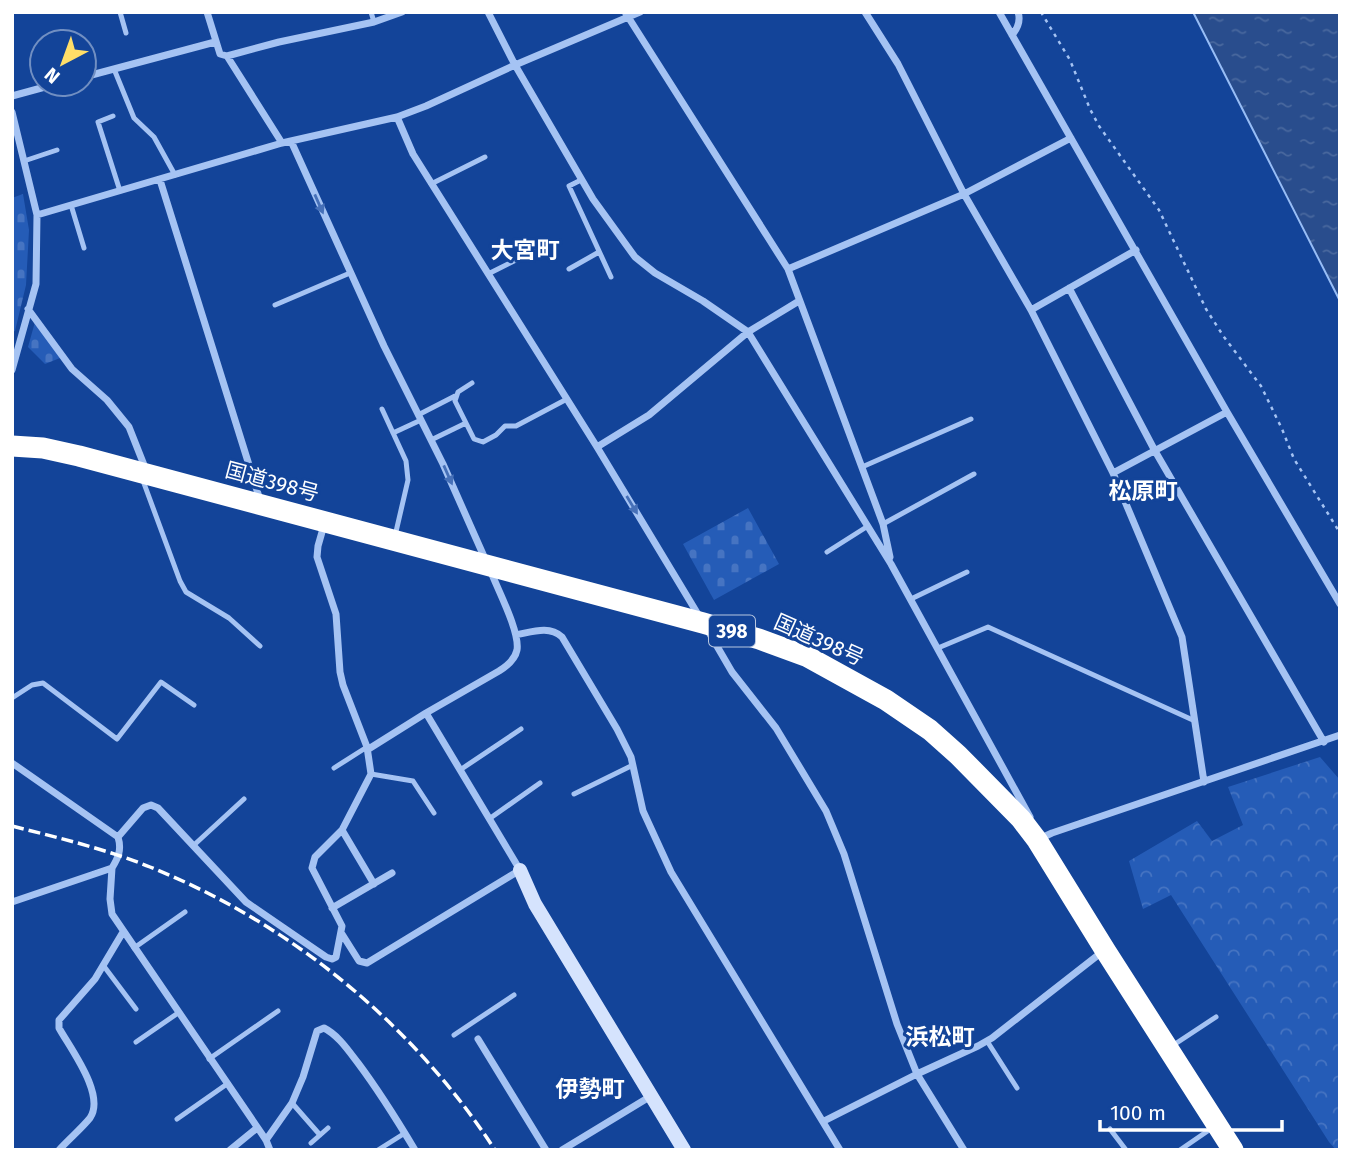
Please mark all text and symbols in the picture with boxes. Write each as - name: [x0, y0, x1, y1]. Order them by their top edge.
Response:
- north arrow: [28, 28, 98, 98]
- text: N: [40, 63, 64, 88]
- one-way arrow: [314, 193, 325, 214]
- district label: 大宮町: [491, 236, 560, 264]
- street label: 国道398号: [222, 457, 322, 507]
- one-way arrow: [442, 465, 454, 485]
- district label: 松原町: [1109, 477, 1178, 505]
- one-way arrow: [626, 496, 639, 515]
- street label: 国道398号: [770, 609, 868, 671]
- road number: 398: [709, 616, 755, 646]
- district label: 浜松町: [906, 1023, 975, 1051]
- district label: 伊勢町: [556, 1075, 625, 1103]
- scale bar: [1100, 1088, 1282, 1132]
- text: 100 m: [1110, 1100, 1166, 1126]

